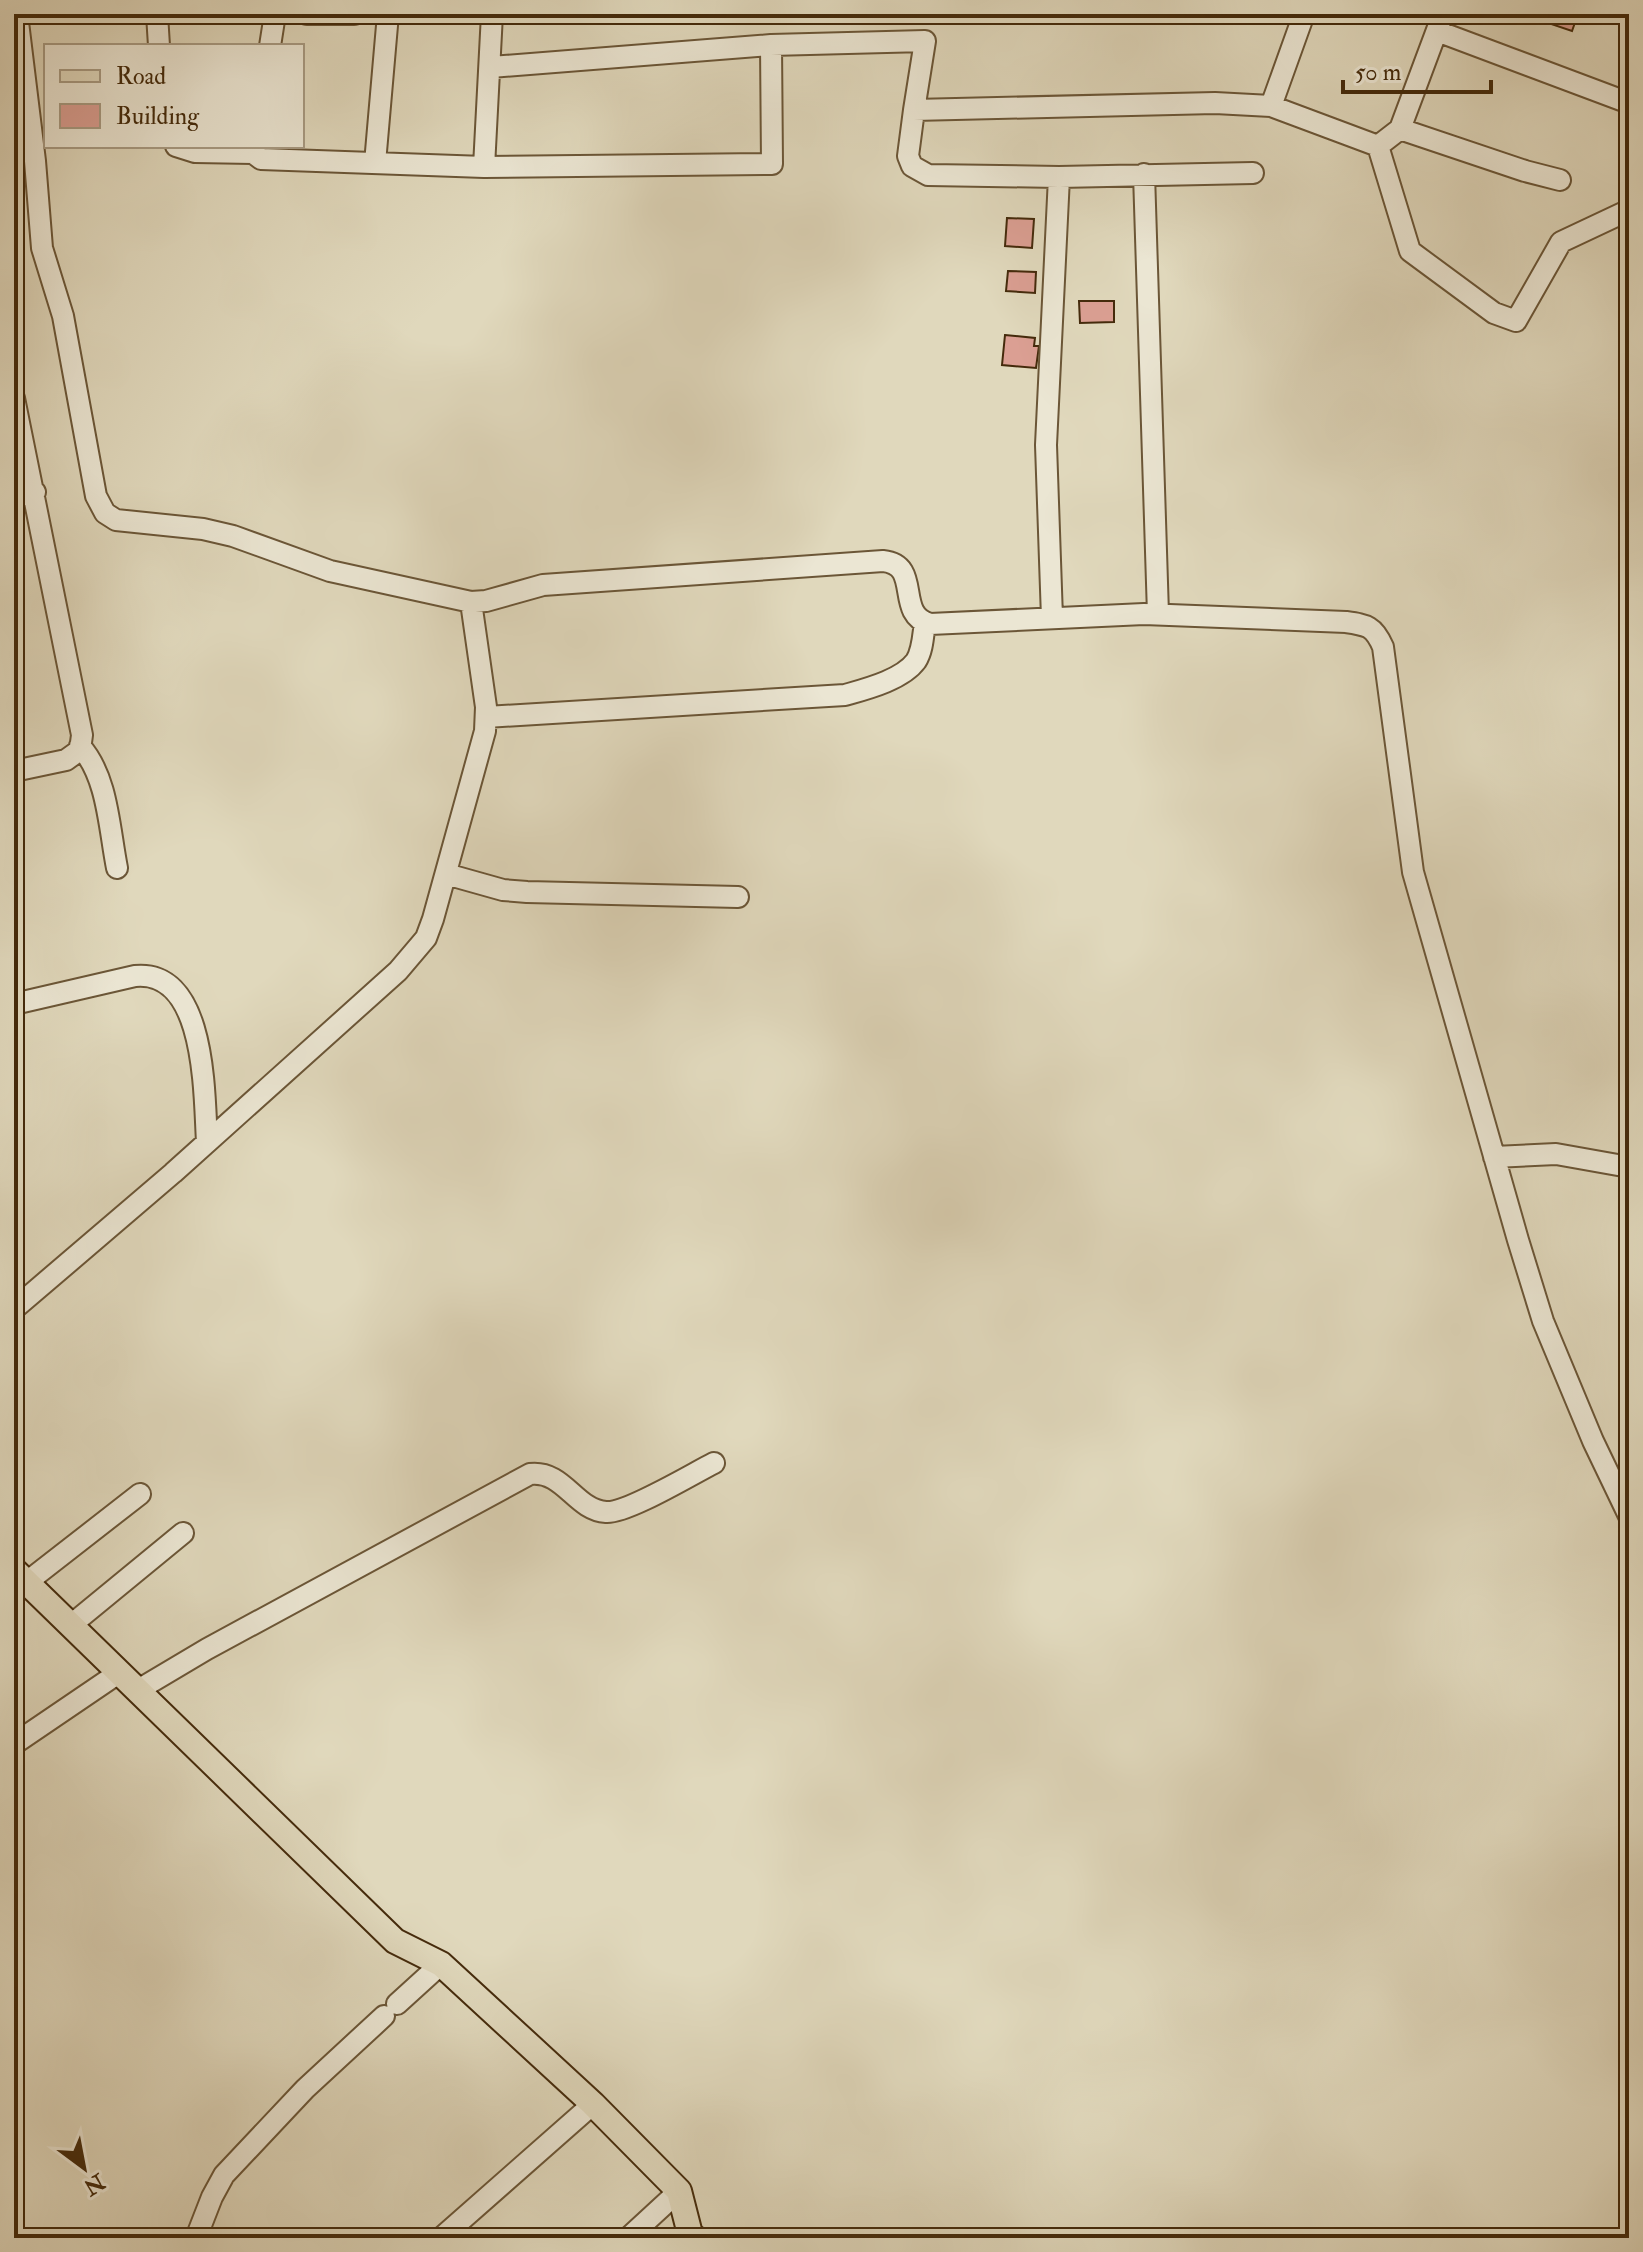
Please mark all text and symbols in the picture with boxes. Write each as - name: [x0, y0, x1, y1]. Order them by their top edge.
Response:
- legend: [44, 44, 304, 148]
- scale bar: [1343, 44, 1491, 94]
- text: 50 m: [1355, 57, 1402, 88]
- text: Road: [116, 61, 166, 92]
- text: Building: [116, 101, 200, 132]
- north arrow: [44, 2128, 124, 2208]
- text: N: [78, 2166, 111, 2201]

